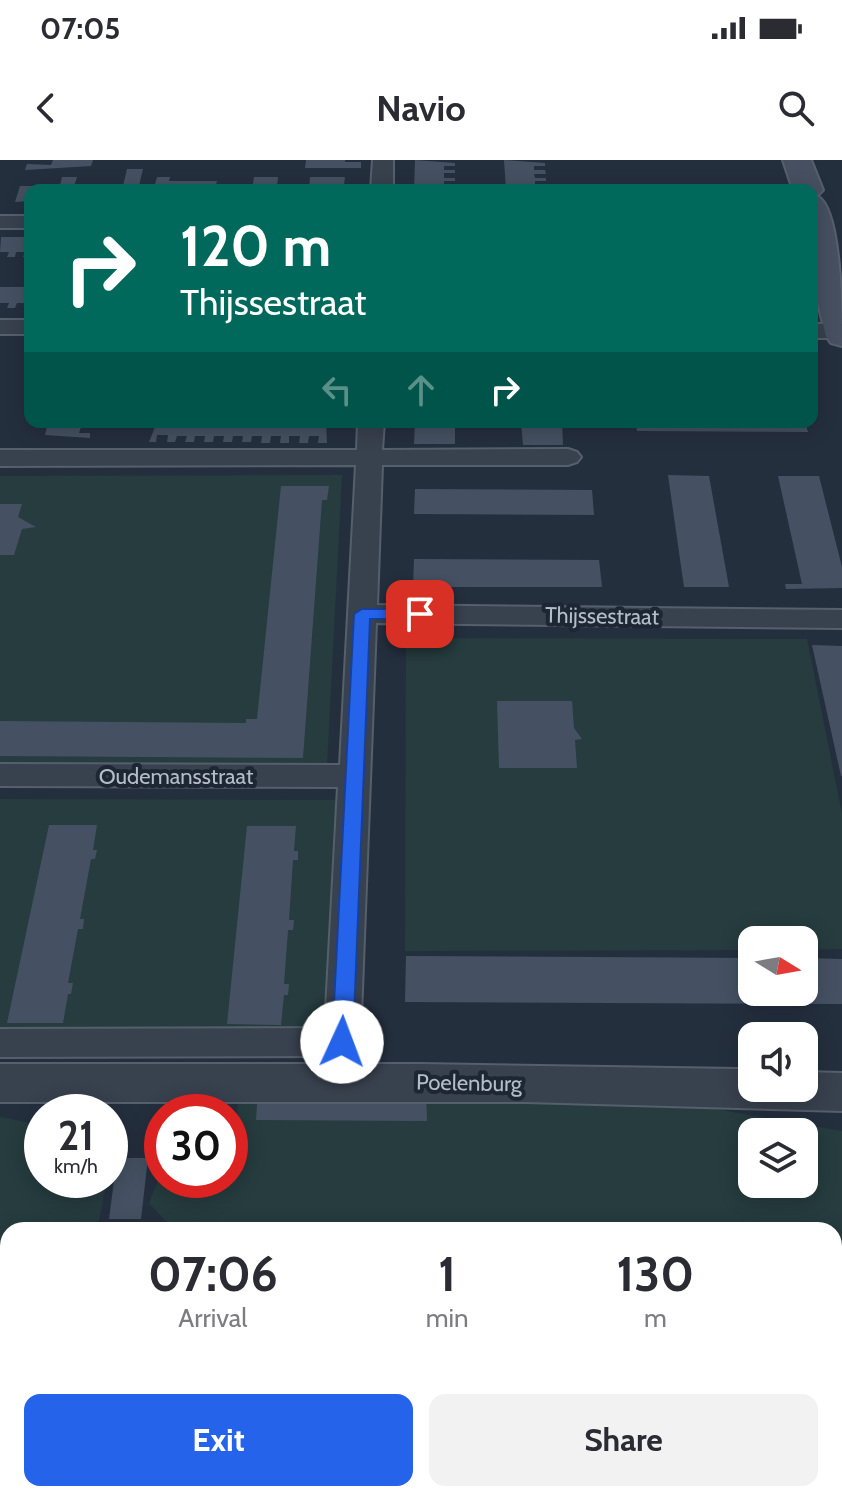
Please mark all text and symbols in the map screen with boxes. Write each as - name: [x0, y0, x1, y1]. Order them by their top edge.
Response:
- text: 07:05: [40, 10, 120, 47]
- icon: back: [24, 86, 68, 130]
- text: Navio: [376, 86, 466, 130]
- icon: search: [774, 86, 818, 130]
- text: 120 m: [180, 212, 331, 280]
- icon: right: [48, 216, 152, 320]
- text: Thijssestraat: [180, 280, 366, 324]
- icon: left: [315, 368, 359, 412]
- icon: ahead: [399, 368, 443, 412]
- icon: right: [483, 368, 527, 412]
- pin: [386, 580, 454, 648]
- icon: arrive: [398, 592, 442, 636]
- street label: Thijssestraat: [545, 602, 660, 631]
- street label: Oudemansstraat: [99, 763, 254, 790]
- north arrow: [738, 926, 818, 1006]
- map controls: [738, 926, 818, 1198]
- position arrow: [300, 1000, 384, 1084]
- button: sound: [738, 1022, 818, 1102]
- street label: Poelenburg: [416, 1069, 523, 1097]
- speed limit sign: 30: [144, 1094, 248, 1198]
- text: 21: [58, 1111, 94, 1160]
- button: layers: [738, 1118, 818, 1198]
- text: km/h: [54, 1154, 98, 1178]
- text: 07:06: [148, 1245, 278, 1303]
- text: 1: [438, 1245, 456, 1303]
- text: 130: [617, 1245, 694, 1303]
- text: Arrival: [178, 1302, 247, 1334]
- text: min: [426, 1302, 469, 1334]
- text: m: [644, 1302, 667, 1334]
- button: Exit: [24, 1394, 413, 1486]
- button: Share: [429, 1394, 818, 1486]

